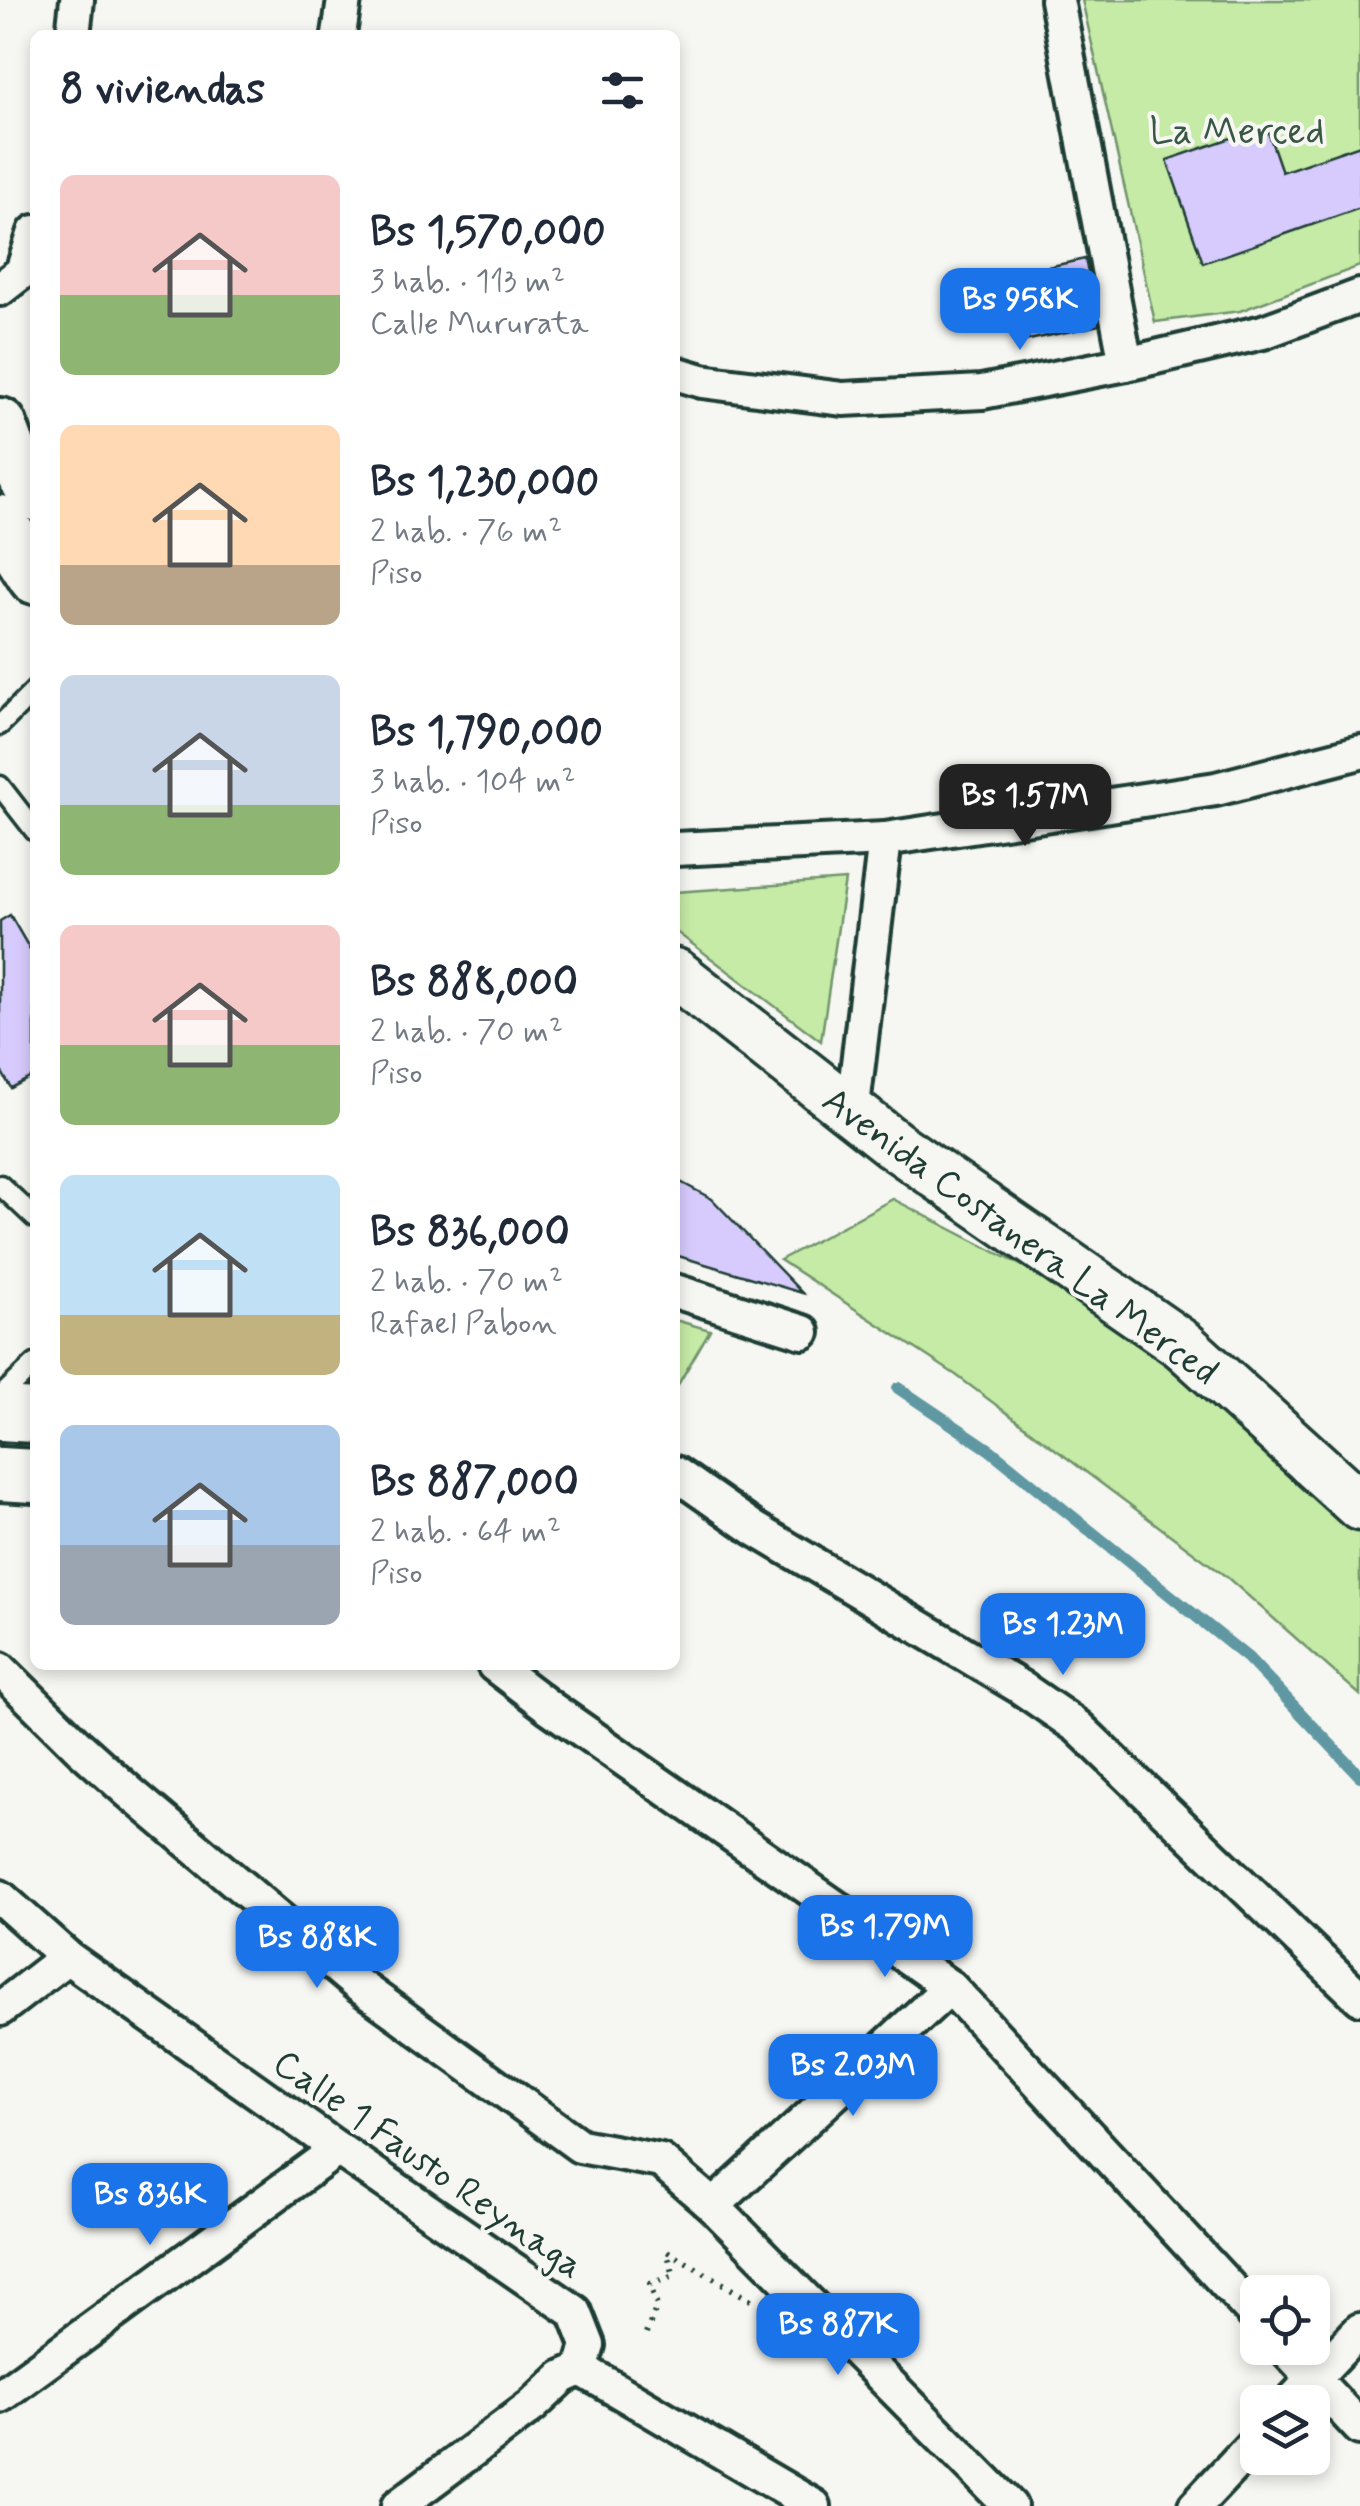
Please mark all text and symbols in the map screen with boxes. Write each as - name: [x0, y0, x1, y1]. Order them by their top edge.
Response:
- text: 8 viviendas: [60, 63, 265, 118]
- icon: filters: [595, 63, 650, 118]
- park label: La Merced: [1149, 108, 1325, 157]
- text: Bs 1,570,000: [370, 206, 606, 261]
- icon: home: [140, 215, 260, 335]
- text: 3 hab. · 113 m²: [370, 261, 565, 303]
- pin: Bs 958K: [928, 268, 1112, 353]
- text: Bs 958K: [962, 279, 1078, 321]
- text: Calle Mururata: [370, 303, 588, 345]
- text: Bs 1,230,000: [370, 456, 599, 511]
- icon: home: [140, 465, 260, 585]
- text: 2 hab. · 76 m²: [370, 511, 562, 553]
- text: Piso: [370, 553, 423, 595]
- text: Bs 1,790,000: [370, 706, 603, 761]
- icon: home: [140, 715, 260, 835]
- text: 3 hab. · 104 m²: [370, 761, 575, 803]
- pin: Bs 1.57M: [922, 764, 1128, 849]
- text: Bs 1.57M: [961, 775, 1089, 817]
- text: Piso: [370, 803, 423, 845]
- text: Bs 888,000: [370, 956, 578, 1011]
- icon: home: [140, 965, 260, 1085]
- text: 2 hab. · 70 m²: [370, 1011, 563, 1053]
- text: Piso: [370, 1053, 423, 1095]
- street label: Avenida Costanera La Merced: [812, 1077, 1227, 1397]
- text: Bs 836,000: [370, 1206, 570, 1261]
- icon: home: [140, 1215, 260, 1335]
- text: 2 hab. · 70 m²: [370, 1261, 563, 1303]
- text: Rafael Pabon: [370, 1303, 556, 1345]
- text: Bs 887,000: [370, 1456, 579, 1511]
- icon: home: [140, 1465, 260, 1585]
- text: 2 hab. · 64 m²: [370, 1511, 561, 1553]
- text: Piso: [370, 1553, 423, 1595]
- pin: Bs 1.23M: [960, 1593, 1166, 1678]
- text: Bs 1.23M: [1002, 1604, 1124, 1646]
- pin: Bs 1.79M: [782, 1895, 988, 1980]
- pin: Bs 888K: [225, 1906, 409, 1991]
- text: Bs 1.79M: [820, 1906, 950, 1948]
- text: Bs 888K: [258, 1917, 376, 1959]
- pin: Bs 2.03M: [750, 2034, 956, 2119]
- street label: Calle 1 Fausto Reynaga: [263, 2039, 593, 2291]
- text: Bs 2.03M: [790, 2045, 916, 2087]
- pin: Bs 836K: [58, 2163, 242, 2248]
- text: Bs 836K: [94, 2174, 206, 2216]
- map controls: [1240, 2275, 1330, 2475]
- button: locate: [1240, 2275, 1330, 2365]
- pin: Bs 887K: [746, 2293, 930, 2378]
- text: Bs 887K: [778, 2304, 898, 2346]
- button: layers: [1240, 2385, 1330, 2475]

